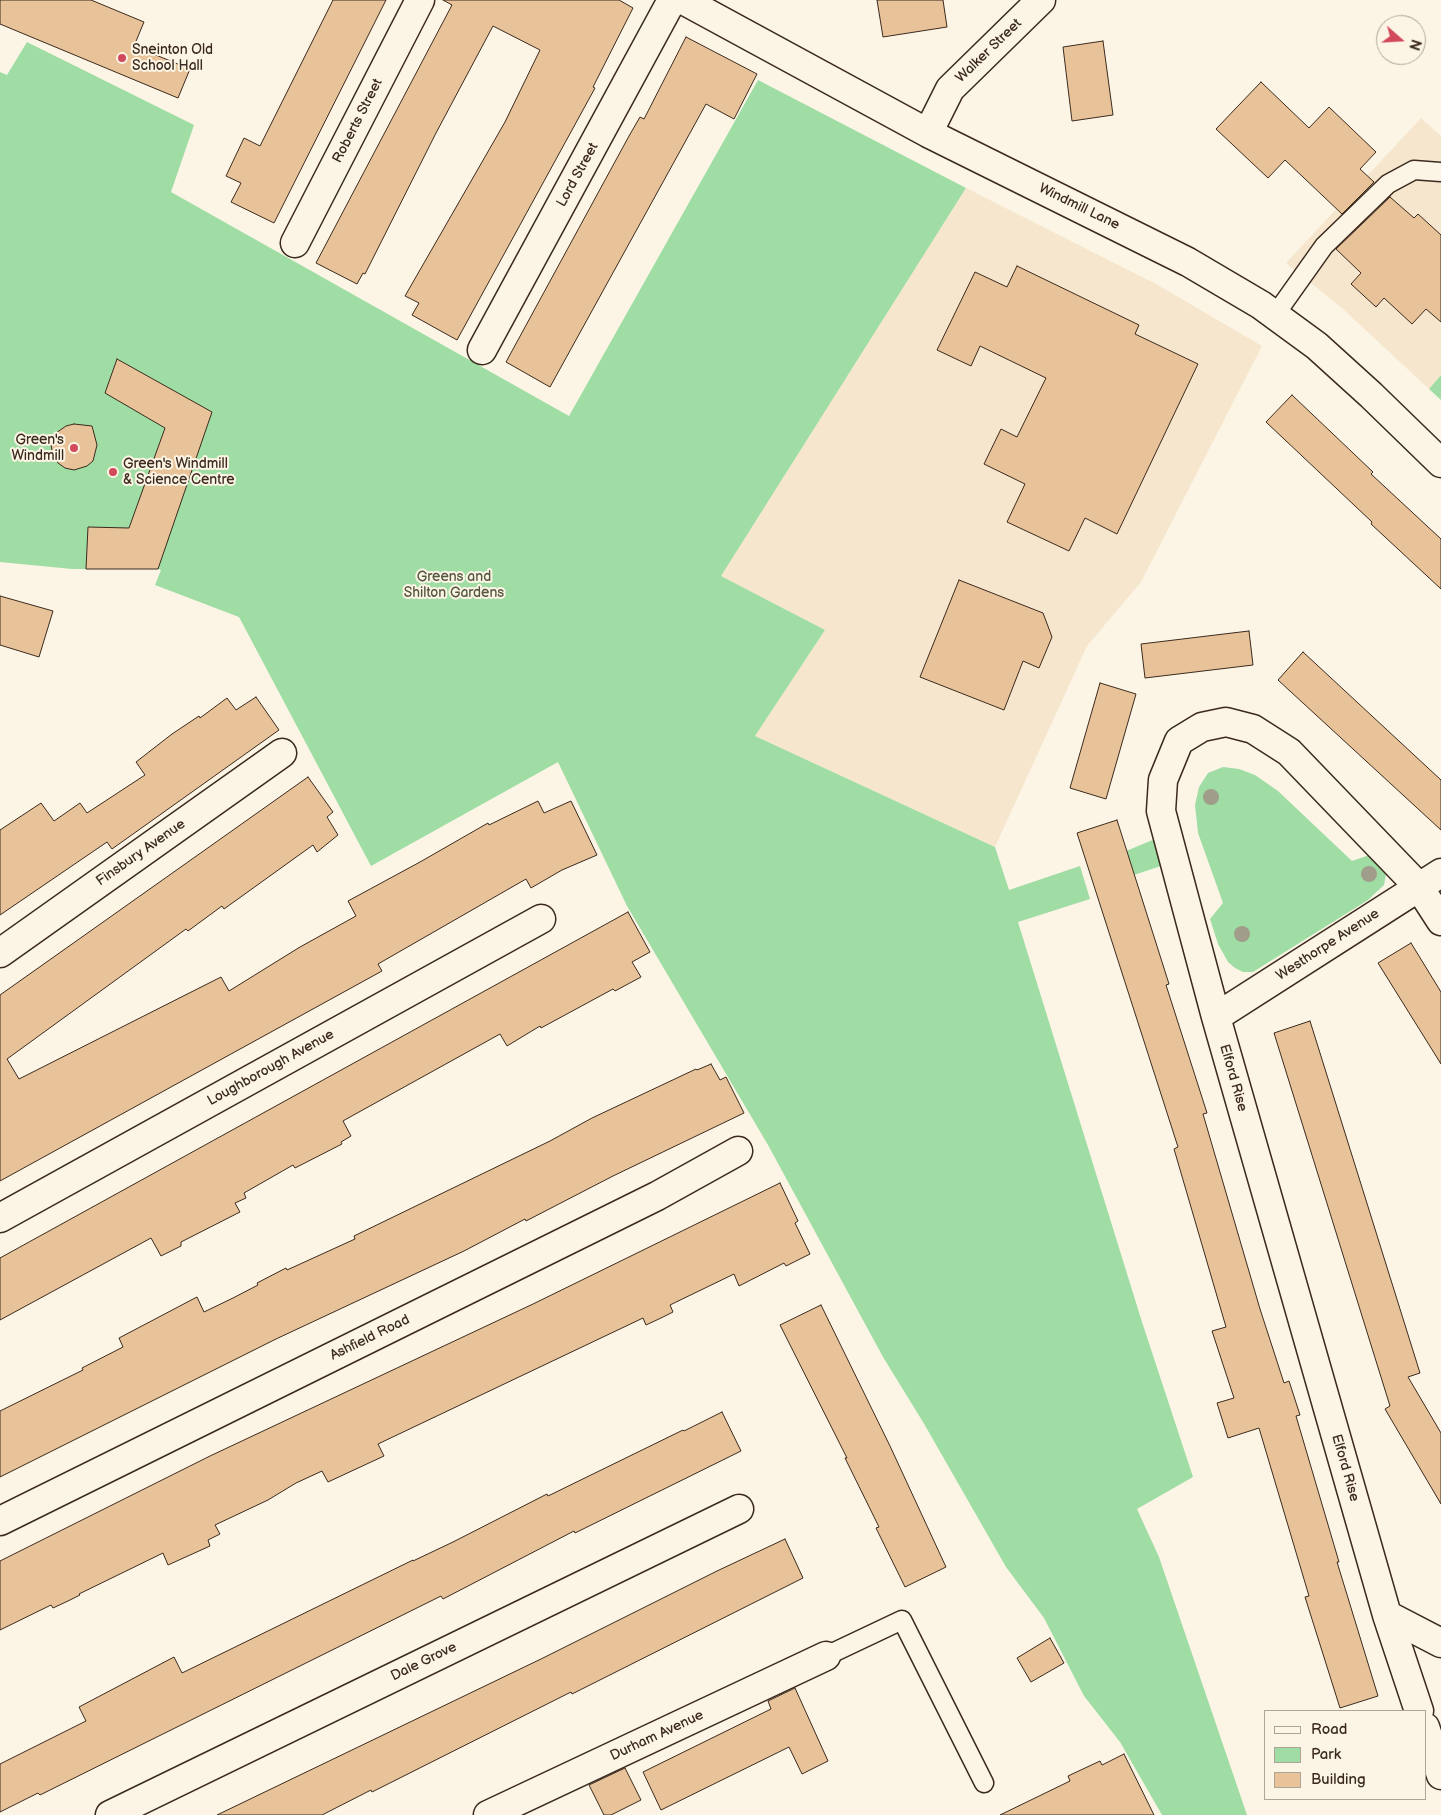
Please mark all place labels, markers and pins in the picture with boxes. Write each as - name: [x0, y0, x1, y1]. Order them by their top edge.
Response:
- place label: Sneinton Old School Hall: [132, 42, 213, 74]
- marker: Sneinton Old School Hall: [116, 52, 128, 64]
- place label: Green's Windmill: [12, 432, 64, 464]
- marker: Green's Windmill: [68, 442, 80, 454]
- place label: Green's Windmill & Science Centre: [123, 456, 235, 488]
- marker: Green's Windmill & Science Centre: [107, 466, 119, 478]

